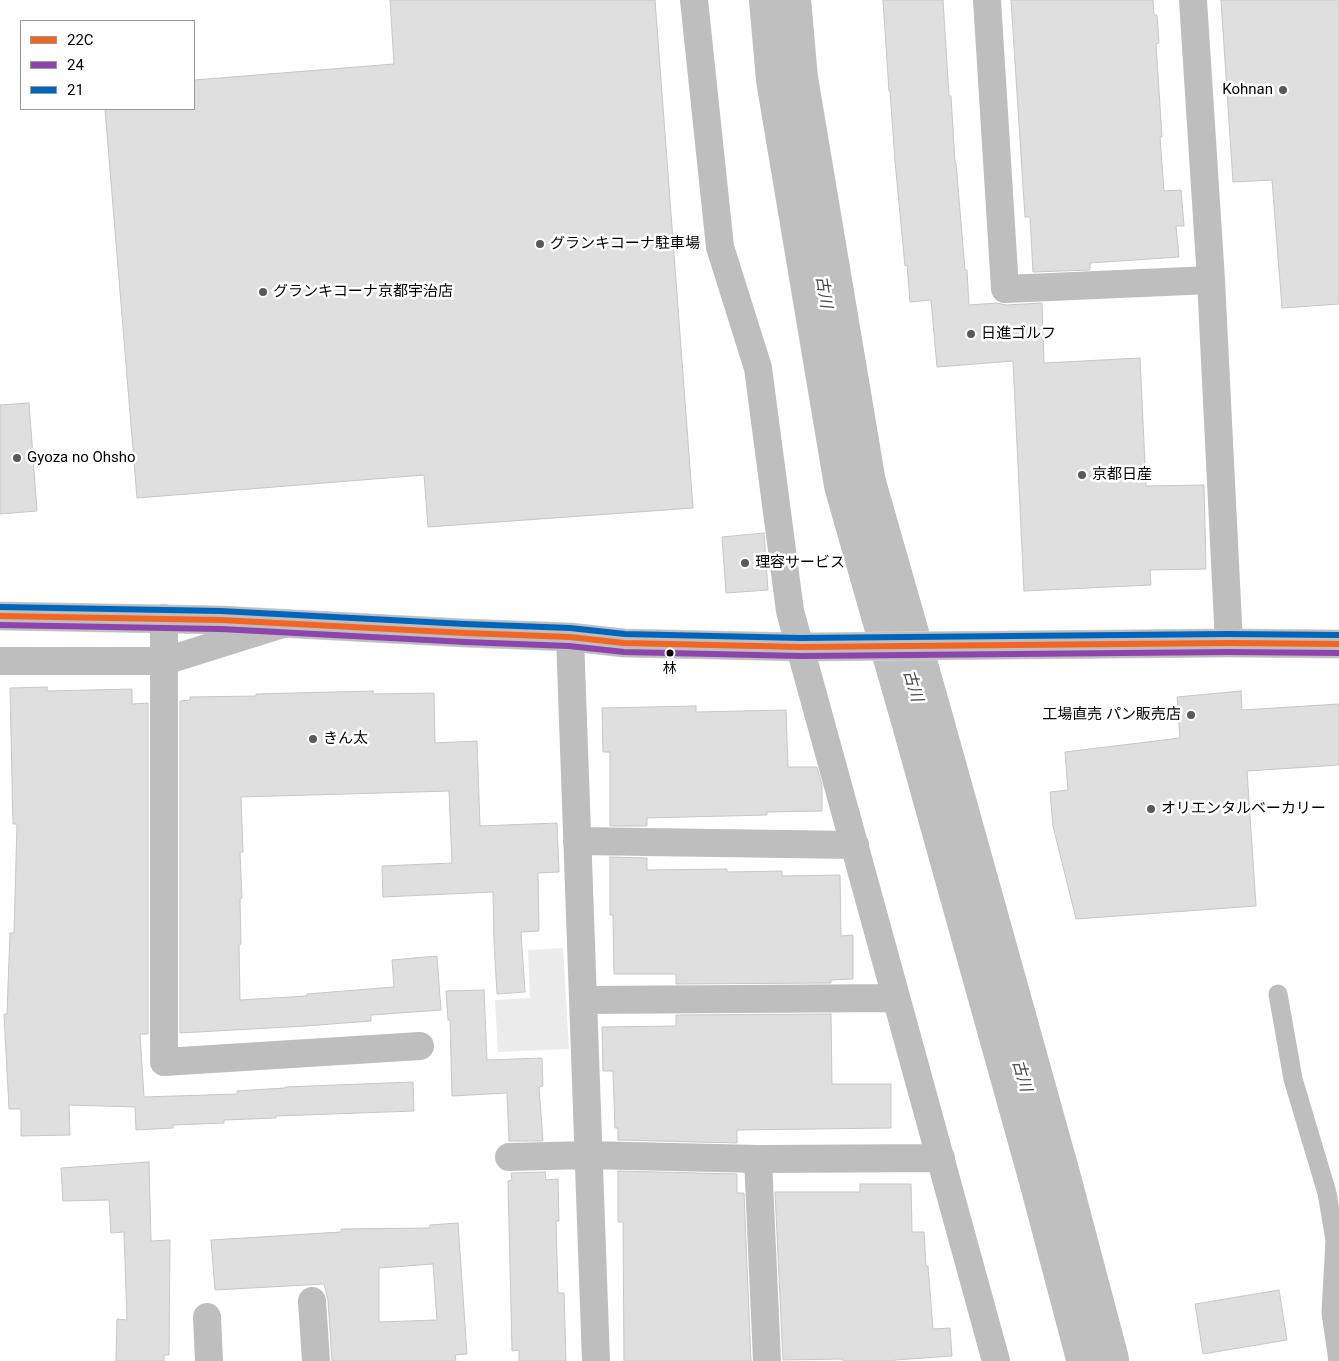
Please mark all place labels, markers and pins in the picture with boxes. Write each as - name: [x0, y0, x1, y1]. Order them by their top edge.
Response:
- place label: Kohnan: [1222, 81, 1273, 99]
- marker: Kohnan: [1277, 84, 1289, 96]
- place label: グランキコーナ駐車場: [550, 235, 700, 253]
- marker: グランキコーナ駐車場: [534, 238, 546, 250]
- place label: グランキコーナ京都宇治店: [273, 283, 453, 301]
- marker: グランキコーナ京都宇治店: [257, 286, 269, 298]
- place label: 日進ゴルフ: [981, 325, 1056, 343]
- marker: 日進ゴルフ: [965, 328, 977, 340]
- place label: Gyoza no Ohsho: [27, 449, 136, 467]
- marker: Gyoza no Ohsho: [11, 452, 23, 464]
- place label: 京都日産: [1092, 466, 1152, 484]
- marker: 京都日産: [1076, 469, 1088, 481]
- place label: 理容サービス: [755, 554, 845, 572]
- marker: 理容サービス: [739, 557, 751, 569]
- marker: 林: [665, 648, 675, 658]
- place label: 林: [663, 661, 677, 677]
- place label: 工場直売 パン販売店: [1042, 706, 1181, 724]
- marker: 工場直売 パン販売店: [1185, 709, 1197, 721]
- place label: きん太: [323, 730, 368, 748]
- marker: きん太: [307, 733, 319, 745]
- place label: オリエンタルベーカリー: [1161, 800, 1326, 818]
- marker: オリエンタルベーカリー: [1145, 803, 1157, 815]

